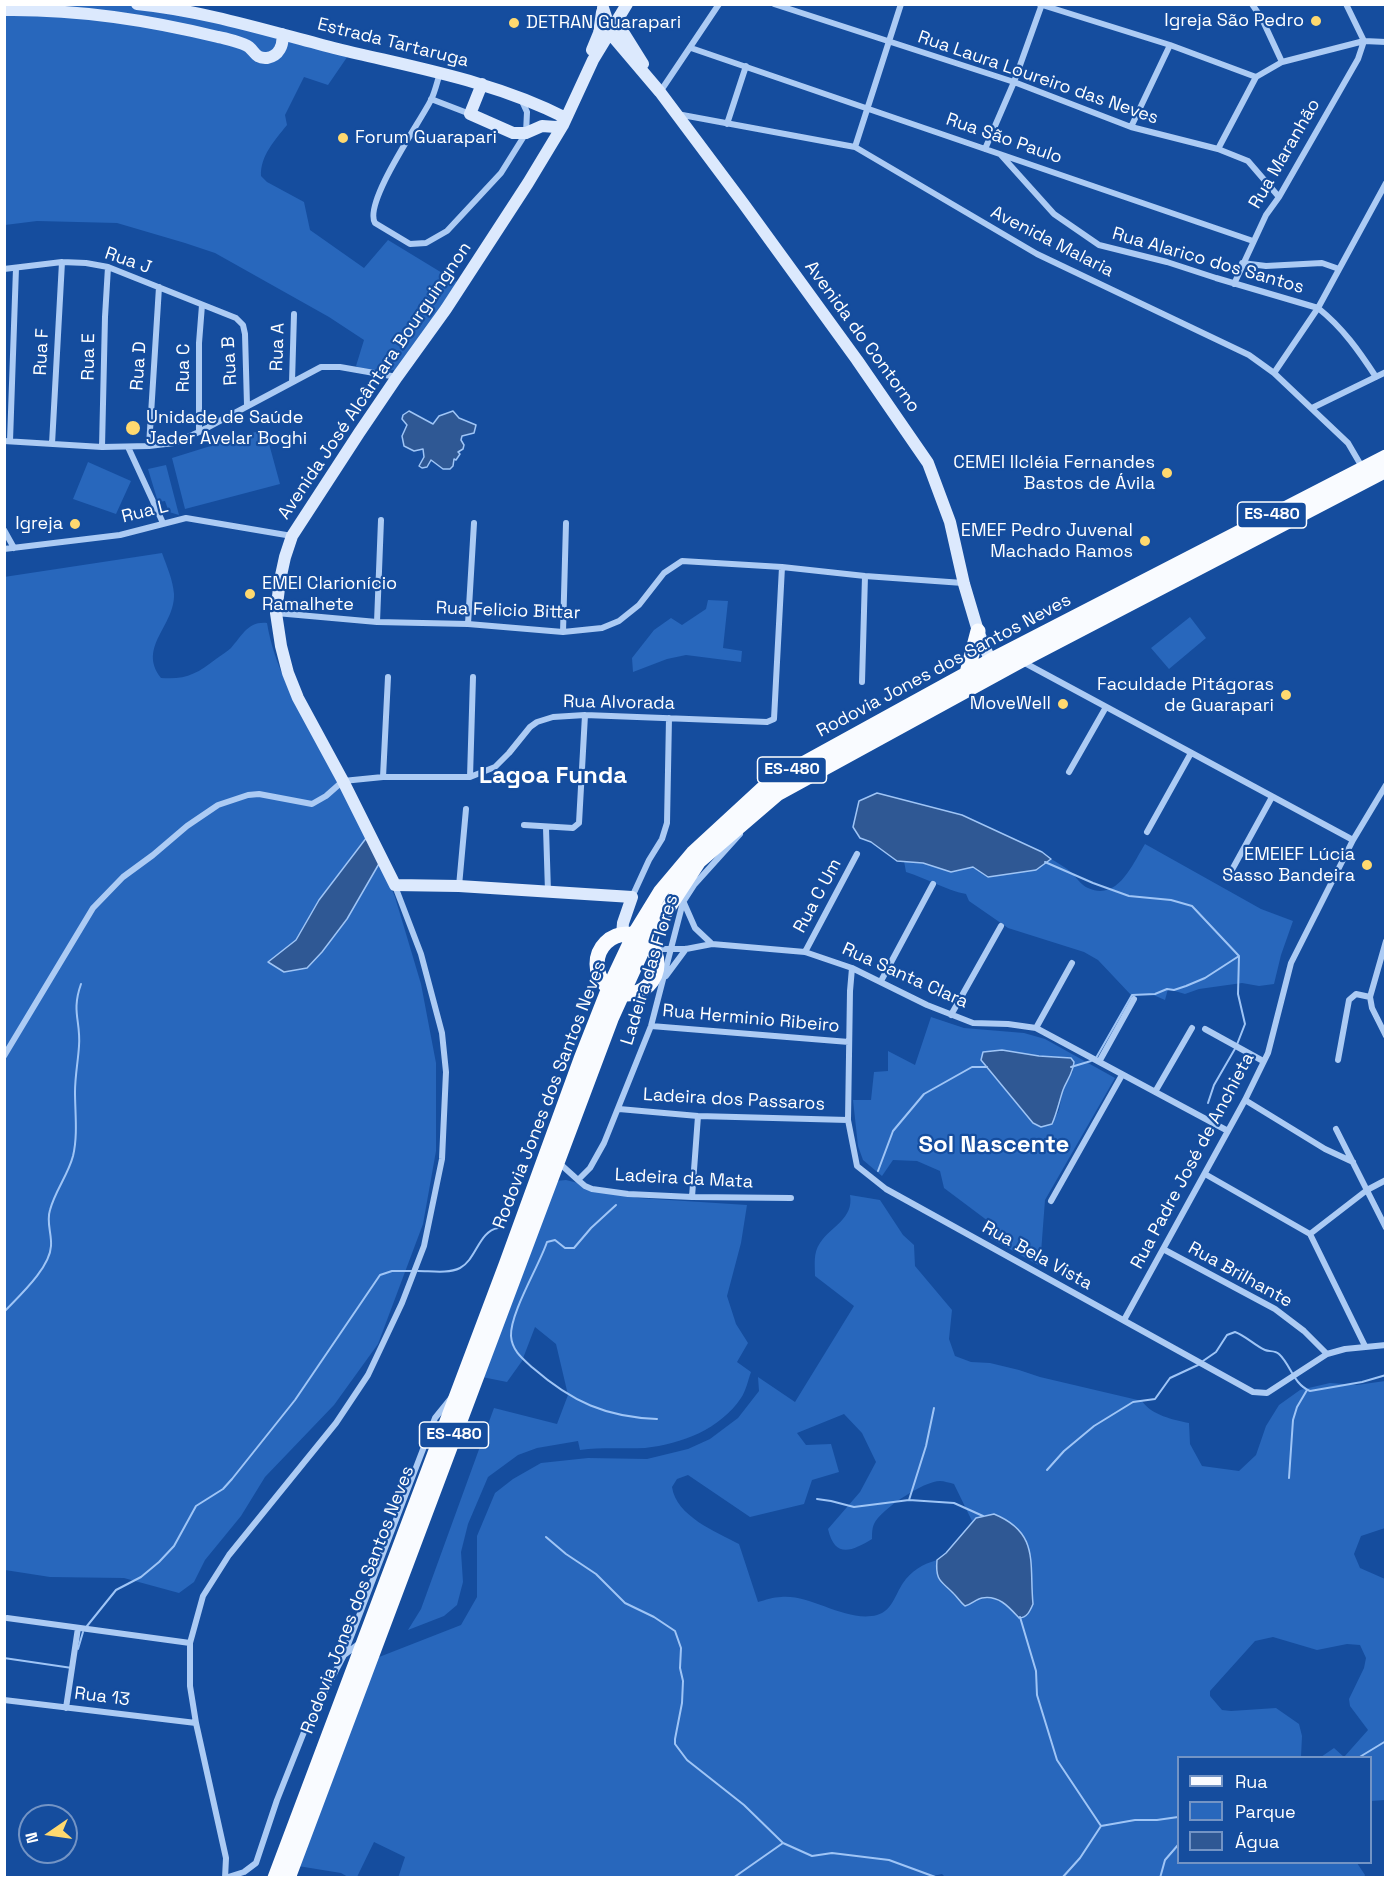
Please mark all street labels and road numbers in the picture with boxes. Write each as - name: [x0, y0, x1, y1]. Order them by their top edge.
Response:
- street label: Estrada Tartaruga: [315, 14, 471, 72]
- street label: Rua Laura Loureiro das Neves: [915, 27, 1161, 129]
- street label: Rua Maranhão: [1245, 95, 1325, 213]
- street label: Rua São Paulo: [943, 109, 1065, 169]
- street label: Avenida Malaria: [987, 202, 1117, 282]
- street label: Rua Alarico dos Santos: [1110, 223, 1306, 299]
- street label: Avenida José Alcântara Bourguingnon: [274, 238, 476, 524]
- street label: Rua J: [102, 243, 154, 279]
- street label: Avenida do Contorno: [800, 257, 924, 417]
- street label: Rua A: [266, 322, 290, 372]
- street label: Rua F: [30, 328, 54, 376]
- street label: Rua E: [78, 333, 100, 381]
- street label: Rua B: [218, 336, 242, 386]
- street label: Rua D: [127, 341, 151, 391]
- street label: Rua C: [173, 343, 195, 393]
- street label: Rua L: [119, 496, 171, 528]
- road number: ES-480: [1238, 502, 1306, 528]
- street label: Rodovia Jones dos Santos Neves: [813, 590, 1075, 742]
- street label: Rua Felicio Bittar: [435, 598, 581, 624]
- street label: Rua Alvorada: [563, 691, 675, 715]
- road number: ES-480: [758, 757, 826, 783]
- street label: Rua C Um: [789, 855, 847, 937]
- street label: Ladeira das Flores: [617, 892, 683, 1048]
- street label: Rua Santa Clara: [839, 939, 971, 1013]
- street label: Rodovia Jones dos Santos Neves: [489, 958, 611, 1232]
- street label: Rua Herminio Ribeiro: [662, 1000, 840, 1038]
- street label: Rua Padre José de Anchieta: [1127, 1049, 1259, 1273]
- street label: Ladeira dos Passaros: [643, 1084, 825, 1116]
- street label: Ladeira da Mata: [614, 1165, 754, 1193]
- street label: Rua Bela Vista: [978, 1217, 1096, 1295]
- street label: Rua Brilhante: [1184, 1238, 1296, 1312]
- road number: ES-480: [420, 1422, 488, 1448]
- street label: Rodovia Jones dos Santos Neves: [297, 1463, 419, 1737]
- street label: Rua 13: [73, 1683, 131, 1711]

